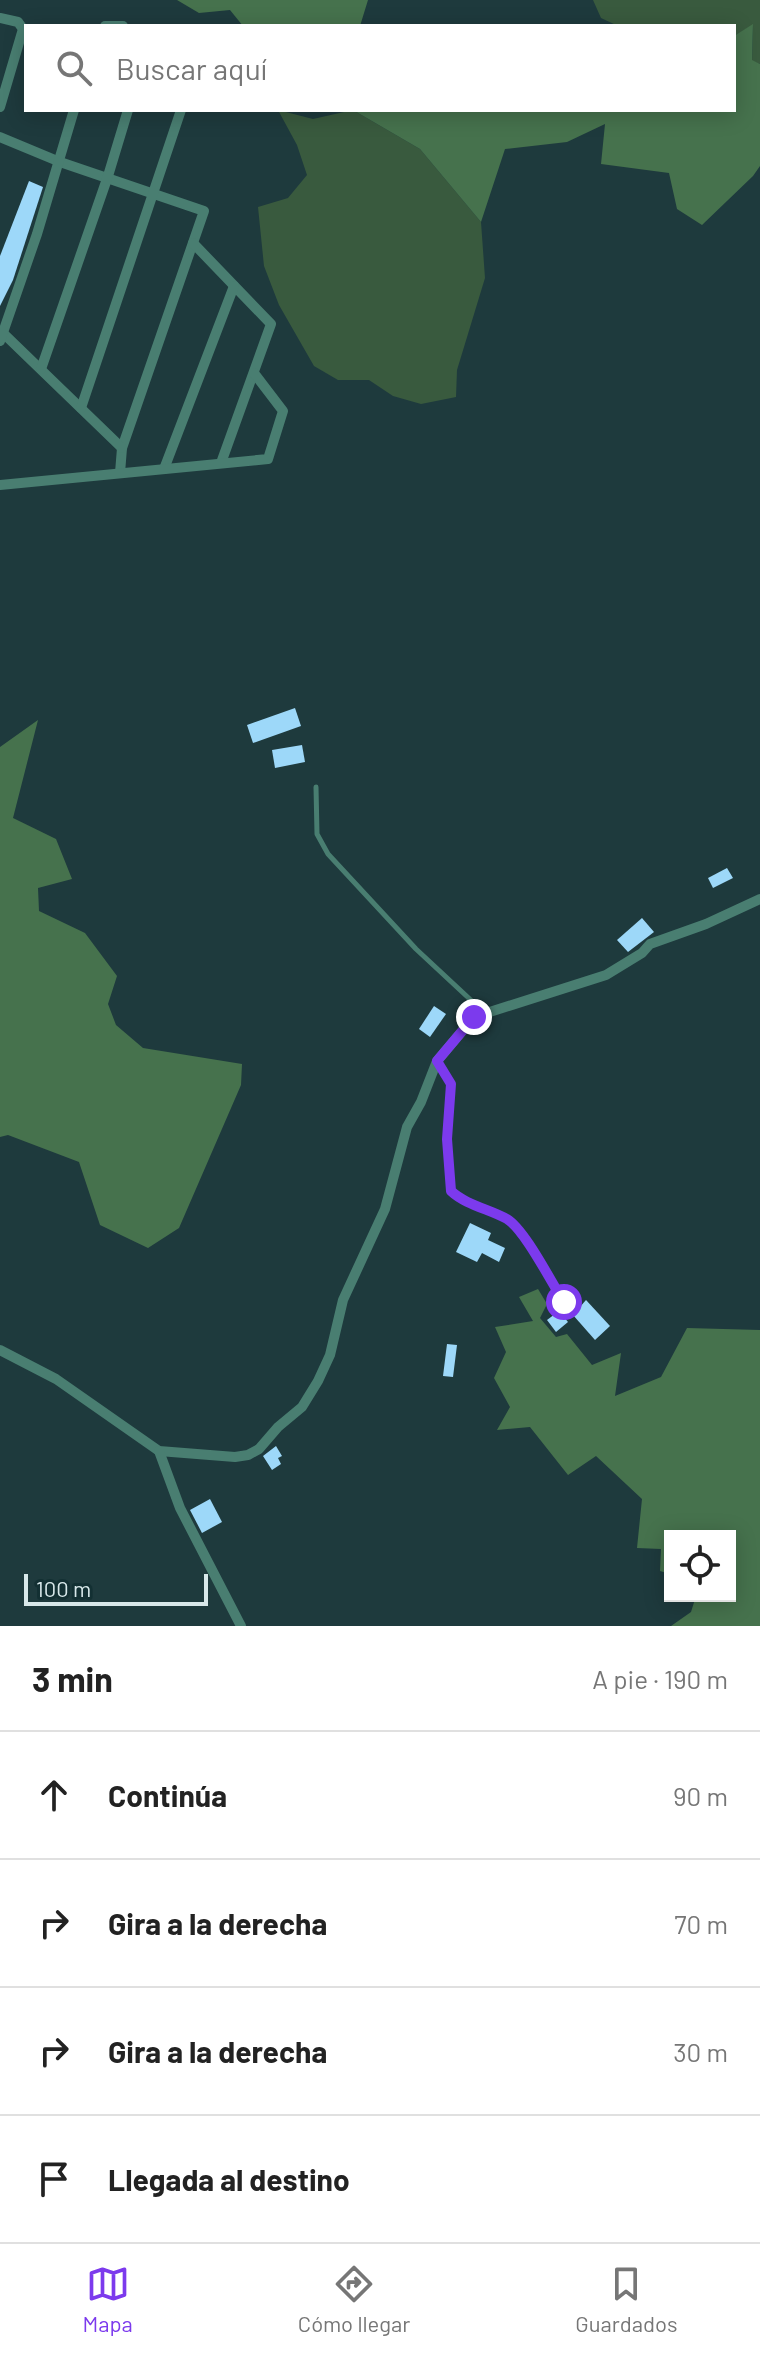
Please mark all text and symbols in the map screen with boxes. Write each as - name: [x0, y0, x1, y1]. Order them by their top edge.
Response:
- search box: [24, 24, 736, 112]
- icon: search: [52, 46, 96, 90]
- text: Buscar aquí: [116, 50, 267, 86]
- route end: [456, 999, 492, 1035]
- route start: [546, 1284, 582, 1320]
- map controls: [664, 1530, 736, 1602]
- button: locate: [664, 1530, 736, 1602]
- scale bar: [24, 1570, 208, 1606]
- text: 100 m: [36, 1575, 91, 1601]
- text: 3 min: [32, 1658, 113, 1699]
- text: A pie · 190 m: [592, 1663, 728, 1694]
- icon: ahead: [32, 1773, 76, 1817]
- text: Continúa: [108, 1777, 227, 1813]
- text: 90 m: [673, 1780, 728, 1811]
- icon: right: [32, 1901, 76, 1945]
- text: Gira a la derecha: [108, 1905, 327, 1941]
- text: 70 m: [674, 1908, 728, 1939]
- icon: right: [32, 2029, 76, 2073]
- text: Gira a la derecha: [108, 2033, 327, 2069]
- text: 30 m: [673, 2036, 728, 2067]
- icon: arrive: [32, 2157, 76, 2201]
- text: Llegada al destino: [108, 2161, 350, 2197]
- tab: Mapa: [82, 2262, 133, 2336]
- tab: Cómo llegar: [298, 2262, 410, 2336]
- tab: Guardados: [575, 2262, 678, 2336]

